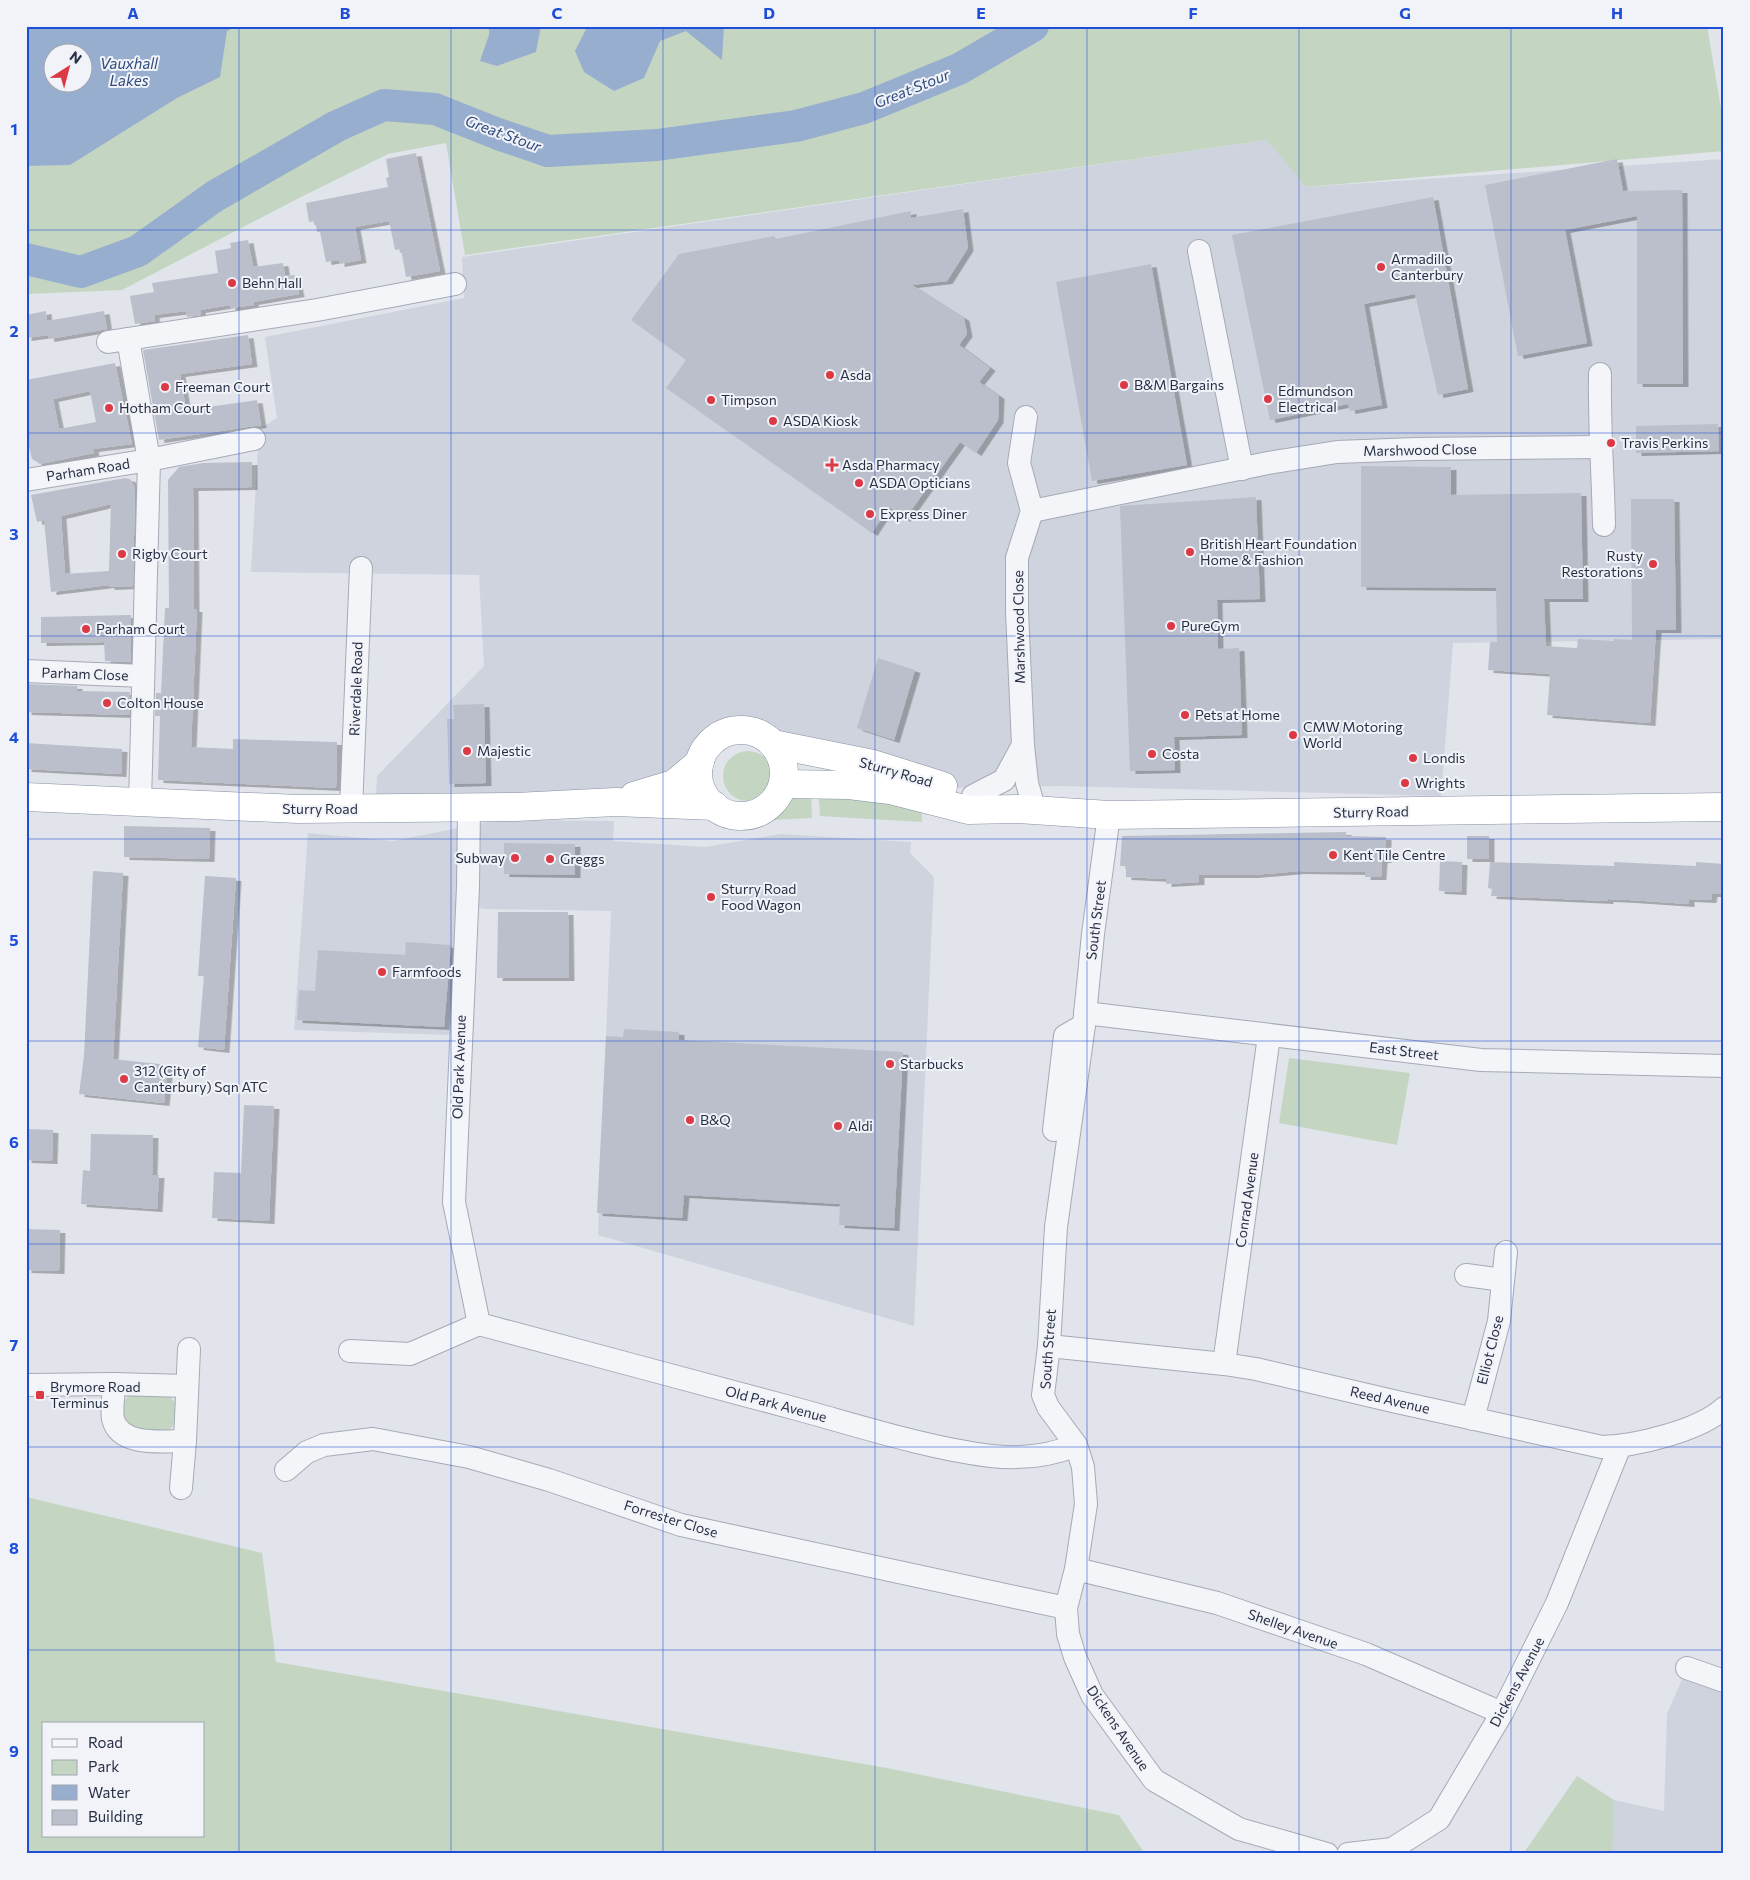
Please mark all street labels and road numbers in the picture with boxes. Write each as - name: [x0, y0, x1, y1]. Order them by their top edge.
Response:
- street label: Marshwood Close: [1363, 440, 1477, 459]
- street label: Parham Road: [45, 454, 131, 485]
- street label: Marshwood Close: [1009, 570, 1028, 684]
- street label: Riverdale Road: [345, 642, 366, 736]
- street label: Parham Close: [41, 663, 129, 684]
- street label: Sturry Road: [858, 753, 935, 790]
- street label: Sturry Road: [282, 800, 358, 817]
- street label: Sturry Road: [1333, 802, 1409, 821]
- street label: South Street: [1082, 879, 1109, 961]
- street label: Old Park Avenue: [448, 1015, 469, 1119]
- street label: East Street: [1368, 1038, 1440, 1063]
- street label: Conrad Avenue: [1231, 1151, 1262, 1249]
- street label: South Street: [1036, 1308, 1059, 1390]
- street label: Elliot Close: [1473, 1313, 1506, 1386]
- street label: Old Park Avenue: [724, 1382, 829, 1425]
- street label: Reed Avenue: [1349, 1382, 1432, 1417]
- street label: Forrester Close: [622, 1496, 720, 1541]
- street label: Shelley Avenue: [1246, 1605, 1341, 1652]
- street label: Dickens Avenue: [1486, 1634, 1547, 1730]
- street label: Dickens Avenue: [1084, 1682, 1153, 1774]

